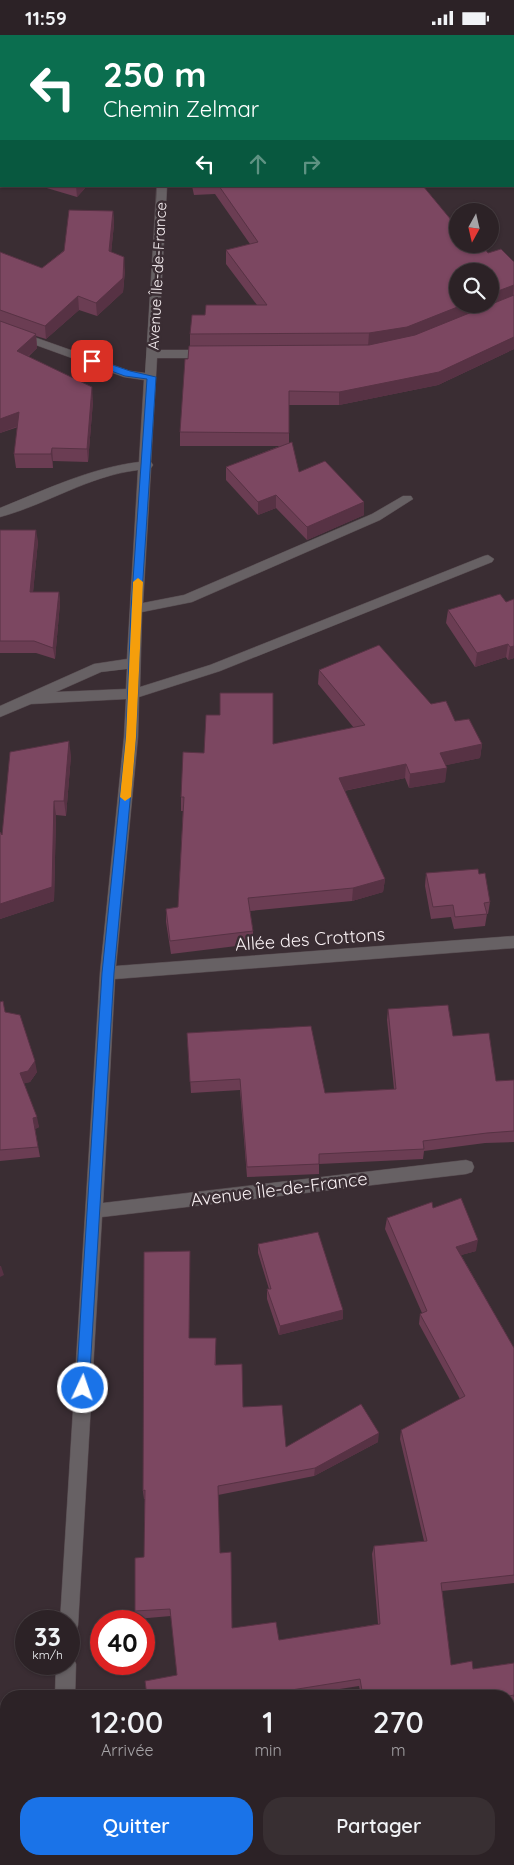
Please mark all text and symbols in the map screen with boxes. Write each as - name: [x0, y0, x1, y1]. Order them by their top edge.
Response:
- text: 11:59: [25, 6, 67, 30]
- text: 250 m: [103, 52, 207, 96]
- icon: left: [20, 55, 85, 120]
- text: Chemin Zelmar: [103, 95, 259, 123]
- icon: left: [191, 150, 219, 178]
- icon: ahead: [244, 150, 272, 178]
- icon: right: [297, 150, 325, 178]
- street label: Avenue Île-de-France: [144, 202, 170, 350]
- north arrow: [449, 203, 499, 253]
- map controls: [449, 203, 499, 313]
- button: search: [449, 263, 499, 313]
- pin: [71, 340, 113, 382]
- icon: arrive: [78, 347, 106, 375]
- street label: Allée des Crottons: [234, 922, 386, 956]
- street label: Avenue Île-de-France: [189, 1167, 369, 1211]
- position arrow: [56, 1361, 108, 1413]
- speed limit sign: 40: [90, 1610, 155, 1675]
- text: 33: [34, 1621, 61, 1652]
- text: km/h: [32, 1647, 63, 1662]
- text: 12:00: [91, 1703, 163, 1741]
- text: 1: [262, 1703, 274, 1741]
- text: 270: [373, 1703, 424, 1741]
- text: Arrivée: [101, 1740, 153, 1760]
- text: min: [254, 1740, 282, 1760]
- text: m: [391, 1740, 406, 1760]
- button: Quitter: [20, 1797, 253, 1855]
- button: Partager: [263, 1797, 495, 1855]

